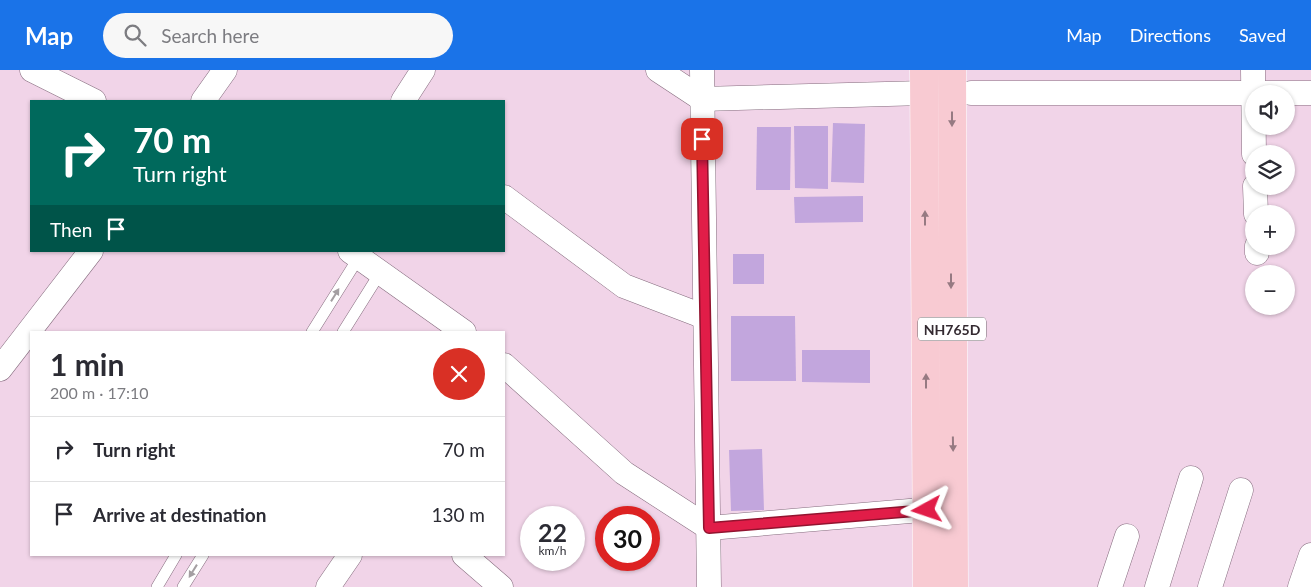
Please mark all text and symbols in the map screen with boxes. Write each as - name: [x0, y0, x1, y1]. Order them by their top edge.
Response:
- search box: [103, 13, 453, 58]
- text: Map: [25, 21, 73, 50]
- icon: search: [121, 21, 149, 49]
- text: Search here: [161, 24, 259, 47]
- text: Map: [1066, 24, 1102, 46]
- text: Directions: [1130, 24, 1211, 46]
- text: Saved: [1239, 24, 1286, 46]
- map controls: [1245, 85, 1295, 315]
- button: sound: [1245, 85, 1295, 135]
- one-way arrow: [948, 111, 956, 127]
- text: 70 m: [133, 118, 211, 160]
- pin: [681, 118, 723, 160]
- icon: right: [50, 120, 115, 185]
- icon: arrive: [688, 125, 716, 153]
- button: layers: [1245, 145, 1295, 195]
- text: Turn right: [133, 160, 227, 187]
- button: +: [1245, 205, 1295, 255]
- one-way arrow: [921, 210, 929, 226]
- icon: arrive: [102, 215, 130, 243]
- text: Then: [50, 218, 92, 241]
- button: −: [1245, 265, 1295, 315]
- one-way arrow: [947, 273, 955, 289]
- one-way arrow: [331, 288, 340, 302]
- road number: NH765D: [918, 318, 986, 340]
- text: 1 min: [50, 346, 124, 382]
- button: close: [433, 348, 485, 400]
- one-way arrow: [922, 373, 930, 389]
- text: 200 m · 17:10: [50, 383, 149, 402]
- icon: right: [50, 435, 78, 463]
- one-way arrow: [949, 436, 957, 452]
- text: Turn right: [93, 438, 175, 461]
- text: 70 m: [442, 438, 485, 461]
- position arrow: [900, 483, 952, 535]
- icon: arrive: [50, 500, 78, 528]
- text: Arrive at destination: [93, 503, 266, 526]
- text: 130 m: [431, 503, 485, 526]
- speed limit sign: 30: [595, 506, 660, 571]
- text: 22: [538, 517, 567, 547]
- text: km/h: [538, 543, 567, 558]
- one-way arrow: [188, 564, 197, 578]

